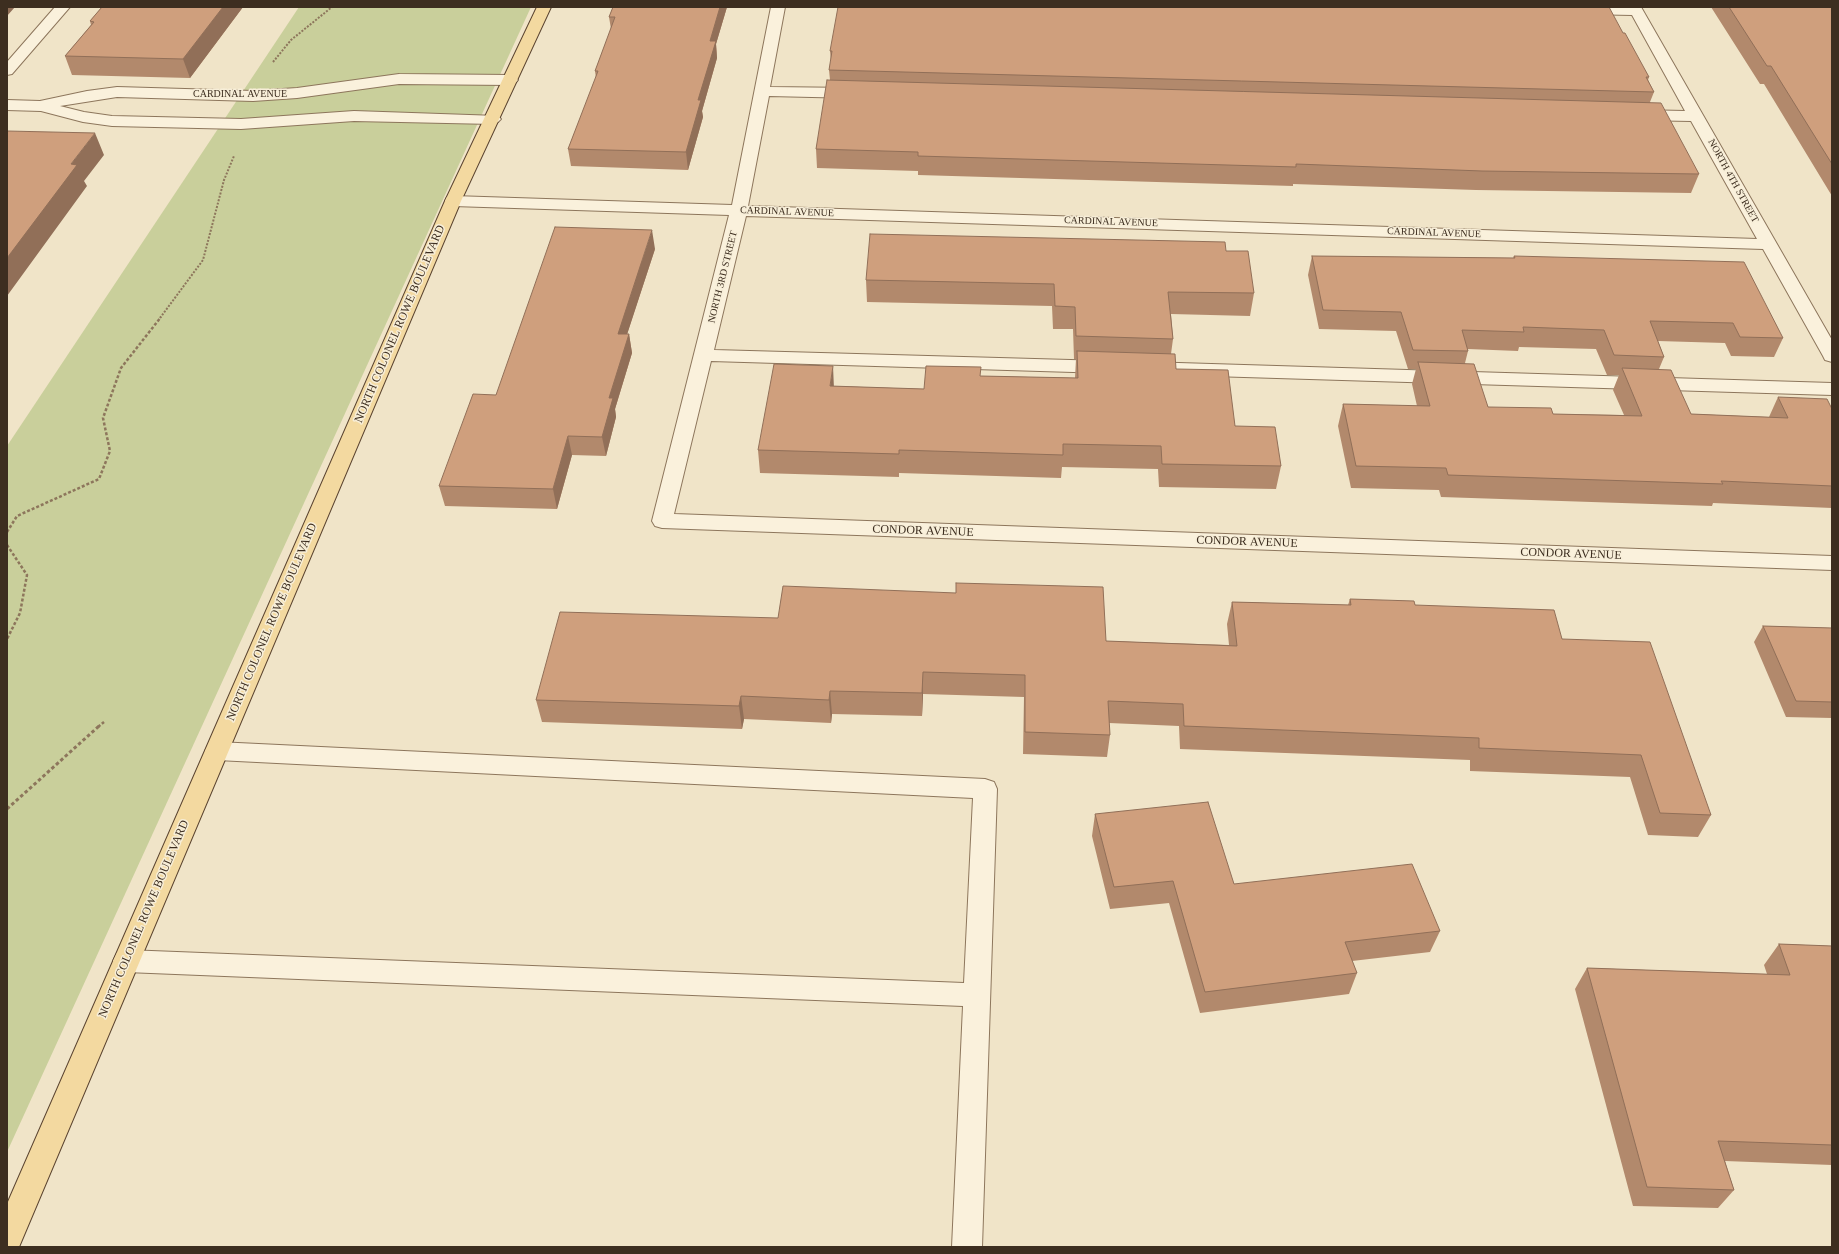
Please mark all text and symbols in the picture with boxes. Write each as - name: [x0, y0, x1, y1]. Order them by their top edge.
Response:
- street label: CARDINAL AVENUE: [193, 88, 287, 100]
- street label: NORTH 4TH STREET: [1705, 137, 1761, 225]
- street label: CARDINAL AVENUE: [740, 204, 834, 220]
- street label: CARDINAL AVENUE: [1064, 214, 1158, 230]
- street label: NORTH COLONEL ROWE BOULEVARD: [352, 223, 448, 425]
- street label: CARDINAL AVENUE: [1387, 225, 1481, 241]
- street label: NORTH 3RD STREET: [706, 230, 740, 324]
- street label: NORTH COLONEL ROWE BOULEVARD: [224, 521, 320, 723]
- street label: CONDOR AVENUE: [872, 522, 974, 540]
- street label: CONDOR AVENUE: [1196, 533, 1298, 551]
- street label: CONDOR AVENUE: [1520, 545, 1622, 563]
- street label: NORTH COLONEL ROWE BOULEVARD: [96, 818, 192, 1020]

